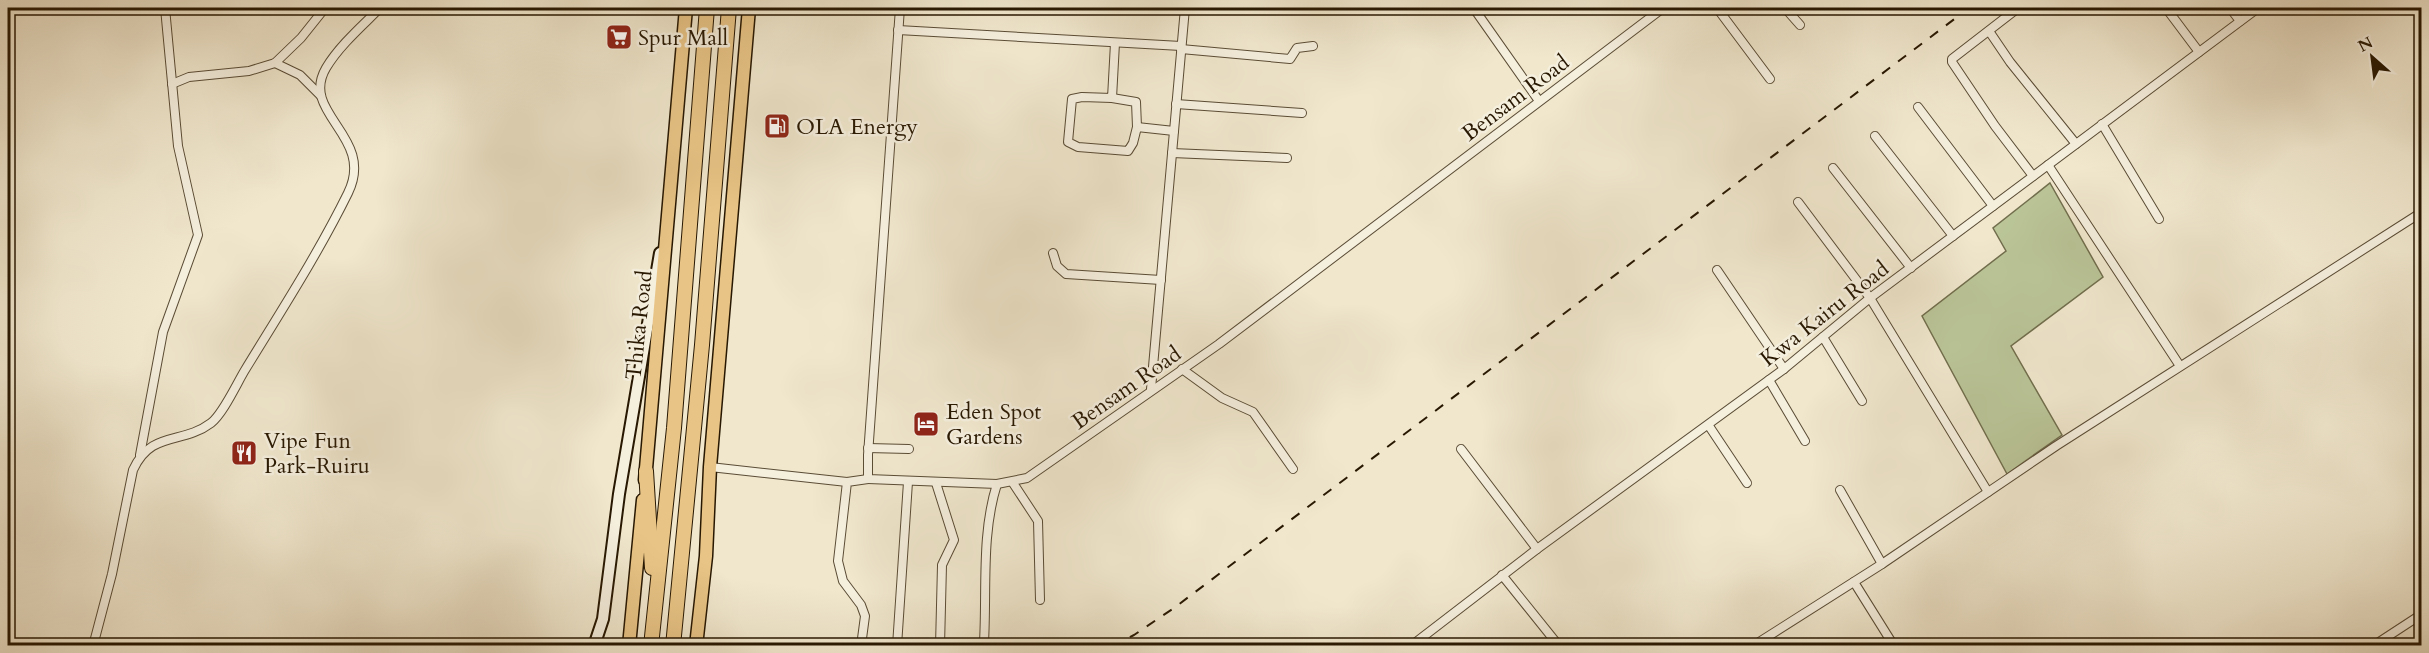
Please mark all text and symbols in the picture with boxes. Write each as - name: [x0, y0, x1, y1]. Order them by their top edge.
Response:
- supermarket icon: Spur Mall: [604, 22, 634, 52]
- place label: Spur Mall: [638, 23, 729, 53]
- north arrow: [2342, 27, 2402, 87]
- text: N: [2354, 32, 2377, 58]
- street label: Bensam Road: [1456, 47, 1576, 148]
- fuel station icon: OLA Energy: [762, 111, 792, 141]
- place label: OLA Energy: [796, 112, 918, 142]
- street label: Kwa Kairu Road: [1754, 254, 1895, 374]
- street label: Thika Road: [618, 269, 660, 381]
- street label: Bensam Road: [1066, 339, 1187, 437]
- place label: Eden Spot Gardens: [946, 397, 1041, 452]
- hotel icon: Eden Spot Gardens: [911, 409, 941, 439]
- place label: Vipe Fun Park-Ruiru: [264, 426, 370, 481]
- restaurant icon: Vipe Fun Park-Ruiru: [229, 438, 259, 468]

